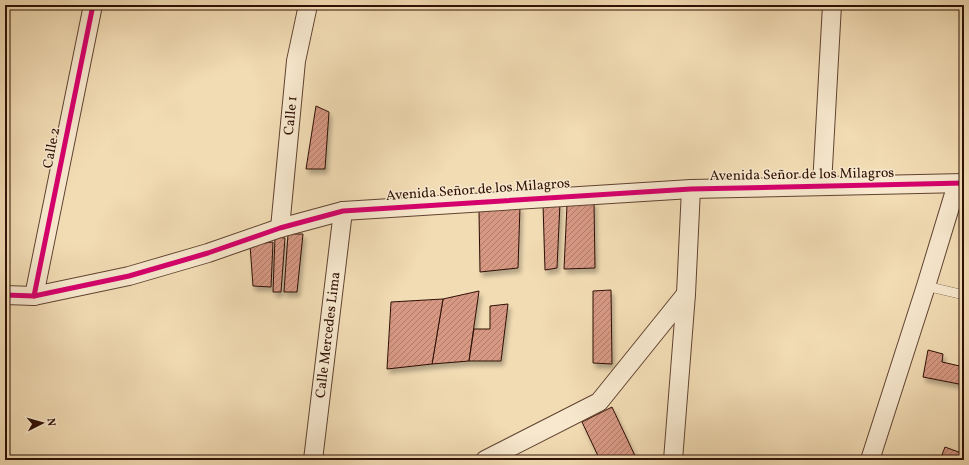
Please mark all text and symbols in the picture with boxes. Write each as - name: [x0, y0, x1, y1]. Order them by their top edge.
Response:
- street label: Calle 1: [279, 95, 302, 136]
- street label: Calle 2: [39, 126, 65, 170]
- street label: Avenida Señor de los Milagros: [710, 164, 894, 186]
- street label: Avenida Señor de los Milagros: [385, 174, 571, 206]
- street label: Calle Mercedes Lima: [311, 271, 345, 399]
- north arrow: [22, 403, 62, 443]
- text: N: [43, 417, 58, 427]

